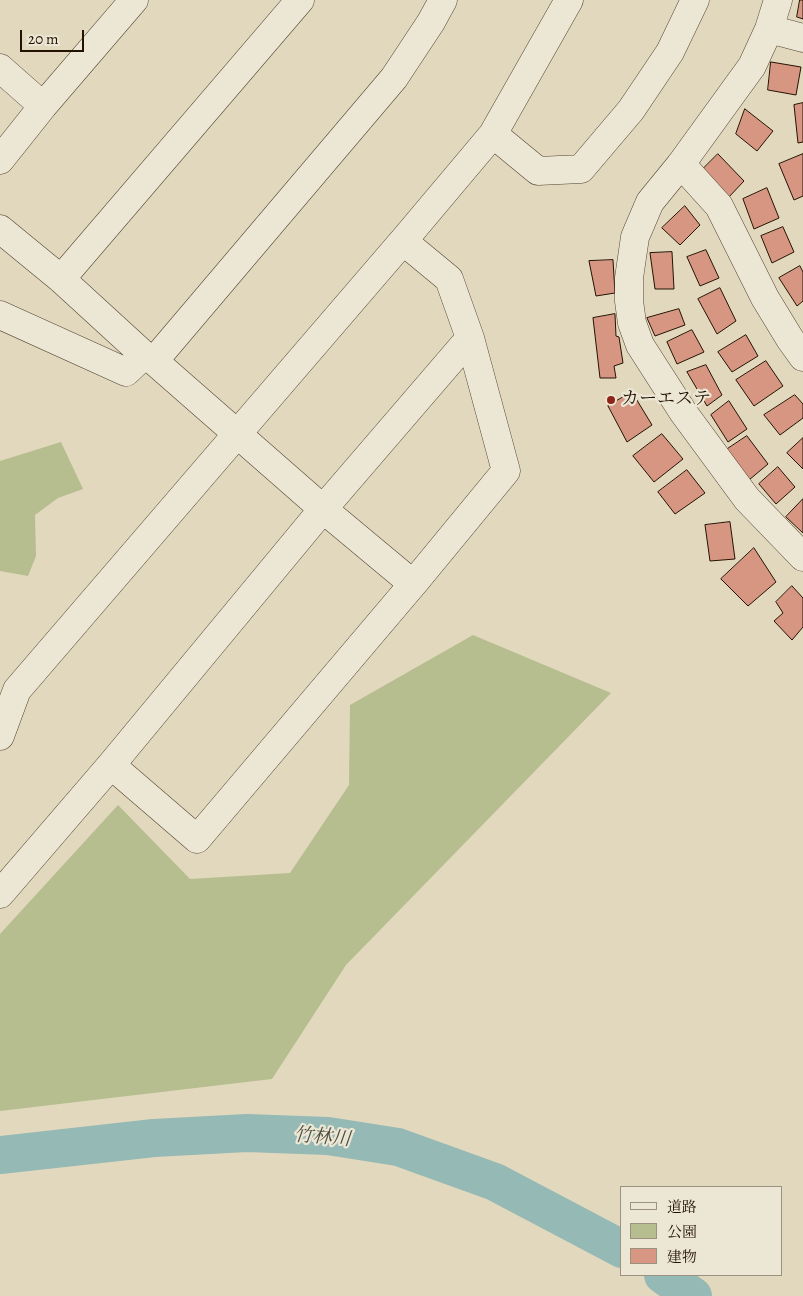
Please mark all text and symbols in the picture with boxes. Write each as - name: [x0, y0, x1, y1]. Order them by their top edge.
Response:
- scale bar: [22, 20, 86, 52]
- text: 20 m: [28, 29, 59, 49]
- place label: カーエステ: [621, 389, 711, 411]
- marker: カーエステ: [605, 394, 617, 406]
- water label: 竹林川: [293, 1124, 351, 1152]
- legend: [620, 1186, 783, 1276]
- text: 道路: [667, 1197, 697, 1217]
- text: 公園: [667, 1222, 697, 1242]
- text: 建物: [667, 1247, 697, 1267]

